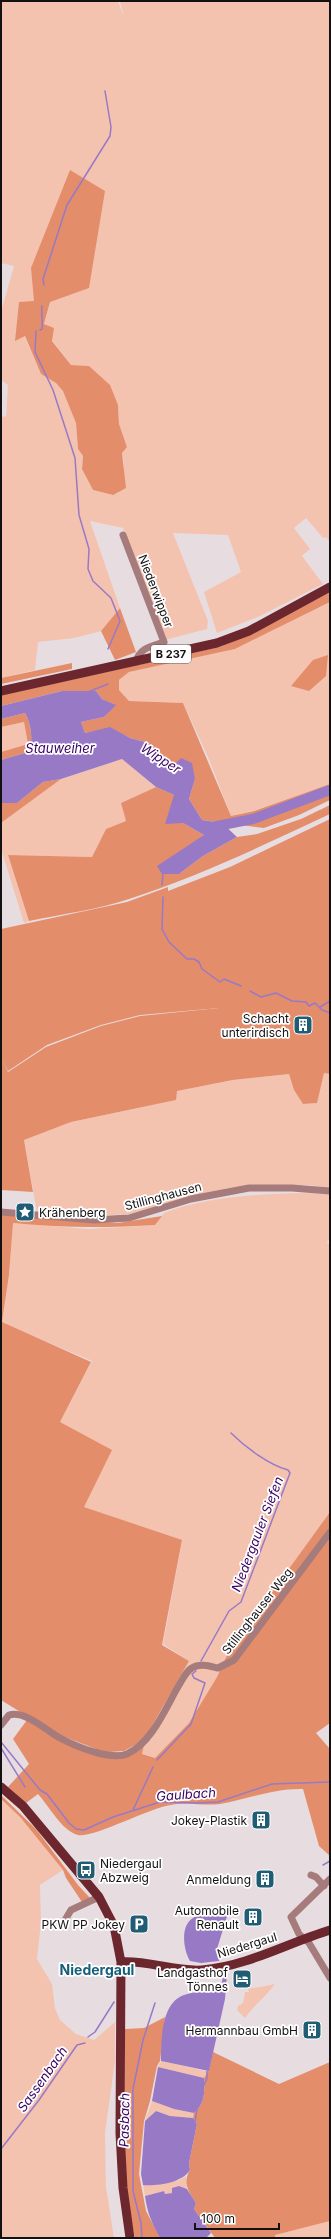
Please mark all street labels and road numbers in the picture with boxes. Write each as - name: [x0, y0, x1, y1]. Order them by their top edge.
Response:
- street label: Niederwipper: [135, 552, 177, 630]
- road number: B 237: [151, 645, 191, 663]
- street label: Stillinghausen: [123, 1179, 203, 1213]
- street label: Stillinghauser Weg: [219, 1565, 295, 1657]
- street label: Niedergaul: [215, 1929, 279, 1961]

